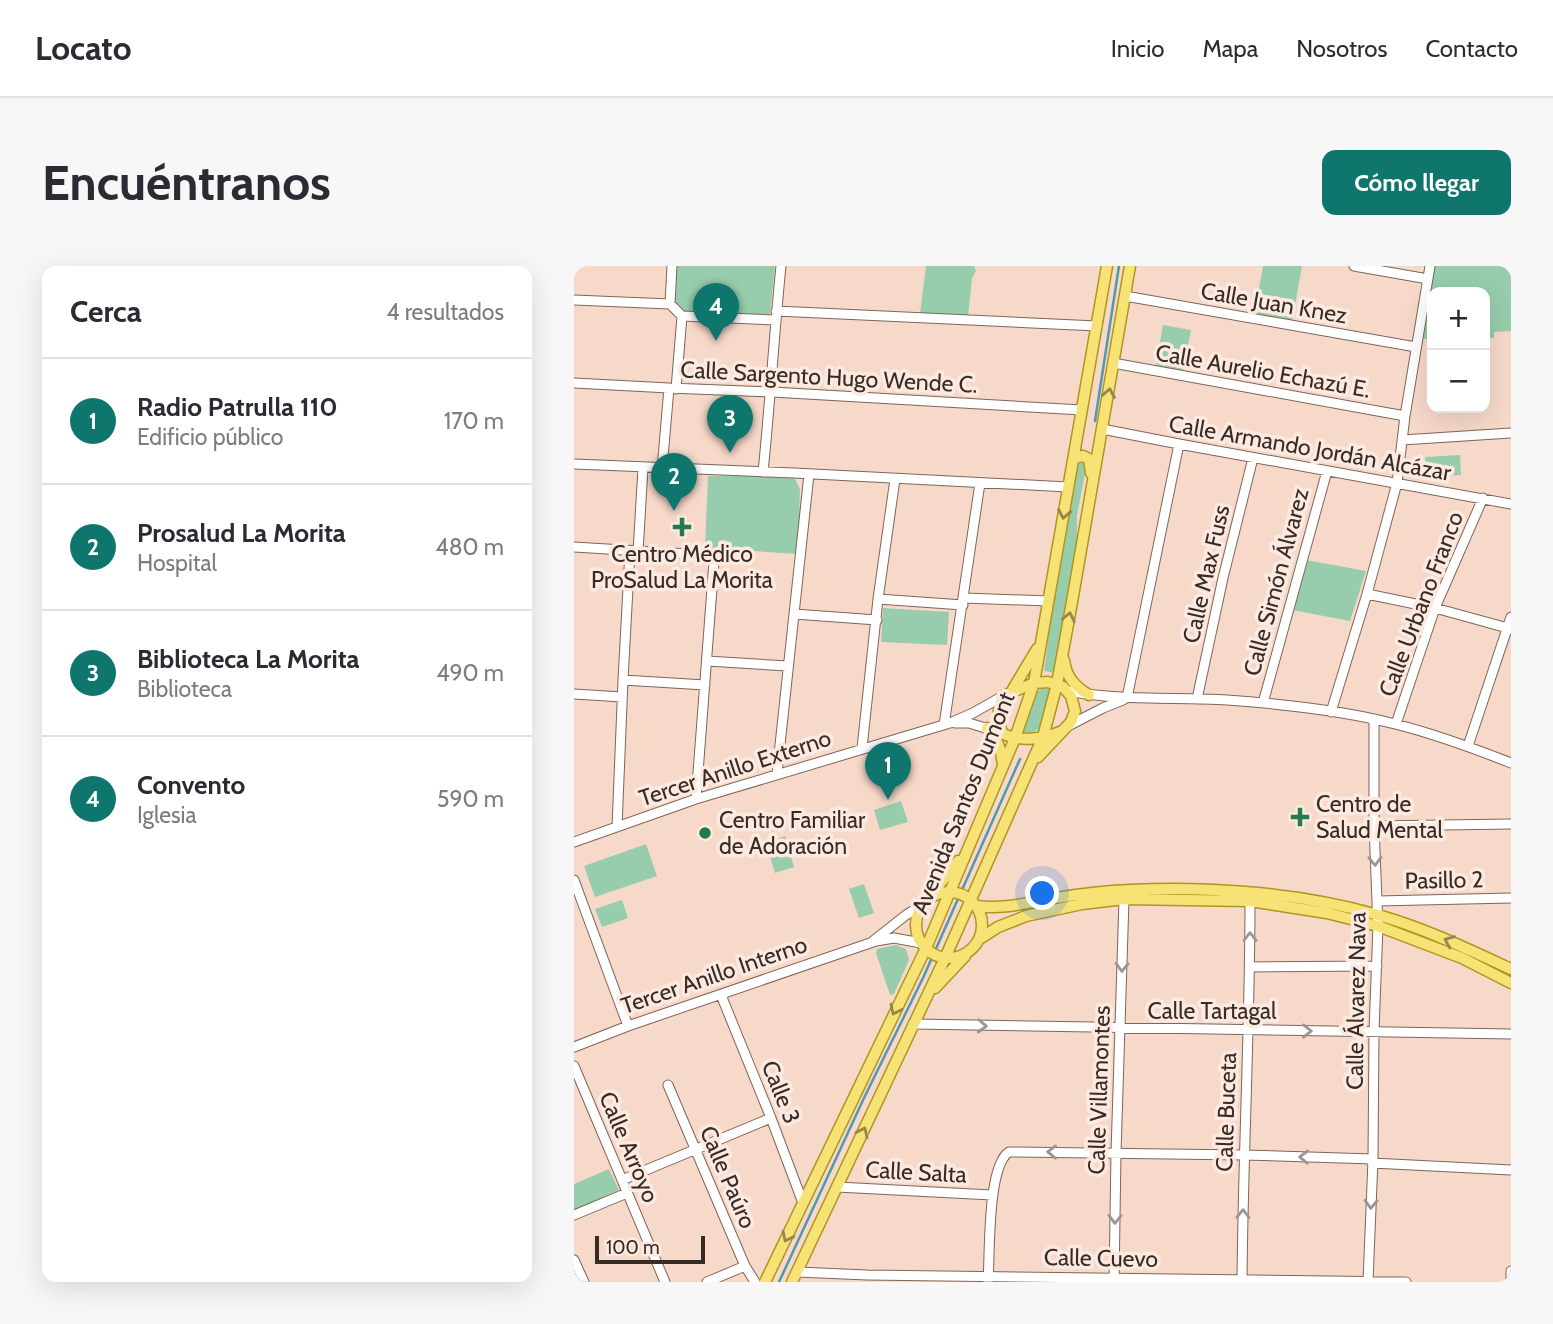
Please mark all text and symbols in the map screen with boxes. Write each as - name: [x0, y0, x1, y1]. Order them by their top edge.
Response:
- text: Locato: [35, 28, 131, 68]
- text: Inicio: [1111, 34, 1164, 63]
- text: Mapa: [1202, 34, 1258, 63]
- text: Nosotros: [1296, 34, 1387, 63]
- text: Contacto: [1425, 34, 1518, 63]
- button: Cómo llegar: [1322, 150, 1511, 215]
- text: Encuéntranos: [42, 153, 331, 212]
- street label: Calle Juan Knez: [1199, 276, 1350, 330]
- pin: 4: [693, 283, 739, 341]
- map controls: [1427, 287, 1490, 413]
- button: +: [1427, 287, 1490, 350]
- text: Cerca: [70, 293, 142, 330]
- text: 4 resultados: [386, 298, 504, 326]
- street label: Calle Aurelio Echazú E.: [1153, 338, 1373, 404]
- button: −: [1427, 350, 1490, 413]
- street label: Calle Sargento Hugo Wende C.: [680, 355, 978, 399]
- one-way arrow: [1100, 387, 1115, 399]
- text: Radio Patrulla 110: [137, 391, 338, 423]
- pin: 3: [707, 395, 753, 453]
- text: 1: [89, 407, 97, 435]
- text: 170 m: [444, 407, 504, 435]
- street label: Calle Armando Jordán Alcázar: [1167, 409, 1454, 487]
- text: Edificio público: [137, 423, 284, 451]
- pin: 2: [651, 453, 697, 511]
- street label: Calle Simón Álvarez: [1237, 485, 1315, 679]
- street label: Calle Max Fuss: [1177, 502, 1235, 646]
- one-way arrow: [1057, 508, 1072, 520]
- street label: Calle Urbano Franco: [1373, 508, 1469, 700]
- text: Prosalud La Morita: [137, 517, 346, 549]
- marker: Centro Médico ProSalud La Morita: [672, 517, 692, 537]
- text: 2: [87, 533, 99, 561]
- text: 480 m: [435, 533, 504, 561]
- place label: Centro Médico ProSalud La Morita: [591, 540, 773, 594]
- text: Hospital: [137, 549, 217, 577]
- one-way arrow: [1061, 611, 1076, 623]
- text: Biblioteca La Morita: [137, 643, 360, 675]
- text: 3: [87, 659, 99, 687]
- text: 490 m: [436, 659, 504, 687]
- text: Biblioteca: [137, 675, 232, 703]
- street label: Avenida Santos Dumont: [906, 688, 1020, 918]
- street label: Tercer Anillo Externo: [636, 724, 834, 812]
- pin: 1: [865, 742, 911, 800]
- text: Convento: [137, 769, 245, 801]
- text: 4: [86, 785, 100, 813]
- text: 590 m: [437, 785, 504, 813]
- place label: Centro de Salud Mental: [1316, 790, 1444, 844]
- text: Iglesia: [137, 801, 197, 829]
- place label: Centro Familiar de Adoración: [719, 806, 866, 860]
- marker: Centro de Salud Mental: [1290, 807, 1310, 827]
- marker: Centro Familiar de Adoración: [697, 825, 713, 841]
- one-way arrow: [1368, 856, 1383, 867]
- street label: Pasillo 2: [1404, 865, 1484, 895]
- your location: [1025, 876, 1059, 910]
- street label: Calle Álvarez Nava: [1339, 912, 1372, 1090]
- street label: Tercer Anillo Interno: [617, 930, 811, 1020]
- one-way arrow: [1242, 932, 1258, 942]
- one-way arrow: [1443, 935, 1455, 949]
- one-way arrow: [1115, 962, 1130, 973]
- street label: Calle Tartagal: [1148, 997, 1277, 1025]
- one-way arrow: [890, 1003, 904, 1015]
- street label: Calle Villamontes: [1082, 1005, 1116, 1175]
- one-way arrow: [977, 1018, 987, 1034]
- one-way arrow: [1302, 1023, 1313, 1039]
- street label: Calle Buceta: [1210, 1052, 1242, 1172]
- street label: Calle 3: [756, 1056, 806, 1128]
- street label: Calle Arroyo: [593, 1087, 665, 1207]
- street label: Calle Paúro: [694, 1122, 762, 1232]
- one-way arrow: [855, 1127, 869, 1139]
- one-way arrow: [1047, 1144, 1057, 1160]
- one-way arrow: [1299, 1150, 1310, 1165]
- street label: Calle Salta: [865, 1155, 967, 1189]
- one-way arrow: [1363, 1198, 1378, 1209]
- one-way arrow: [1235, 1208, 1251, 1219]
- one-way arrow: [1107, 1214, 1123, 1225]
- one-way arrow: [781, 1230, 795, 1242]
- scale bar: [595, 1233, 705, 1265]
- text: 100 m: [606, 1236, 660, 1259]
- street label: Calle Cuevo: [1044, 1243, 1158, 1273]

